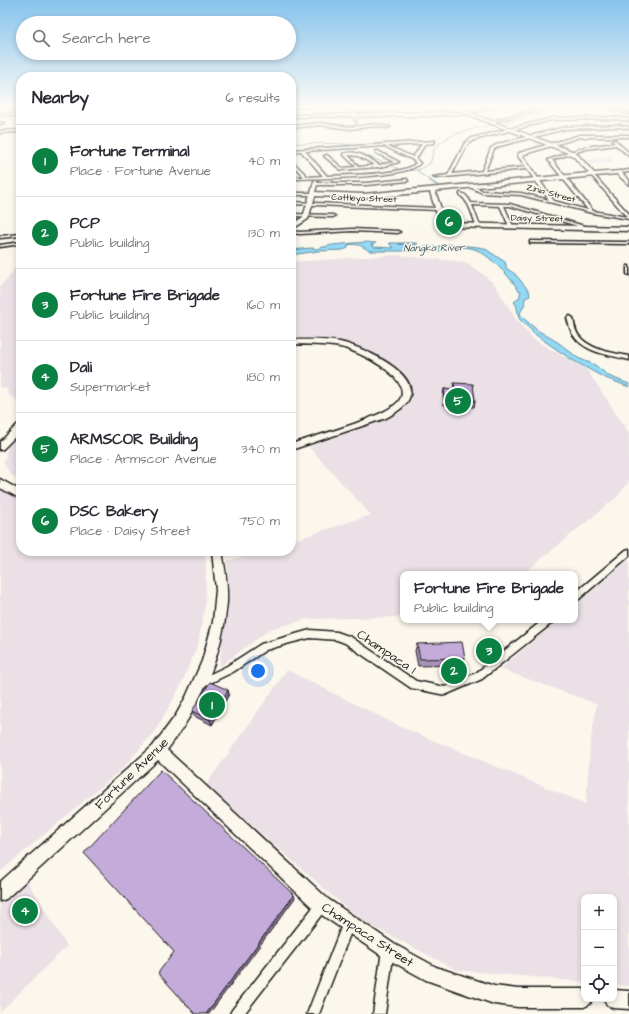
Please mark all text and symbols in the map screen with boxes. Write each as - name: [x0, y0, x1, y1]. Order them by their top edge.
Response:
- search box: [16, 16, 296, 60]
- icon: search: [30, 27, 52, 49]
- text: Search here: [62, 28, 151, 49]
- text: Nearby: [32, 86, 89, 110]
- text: 6 results: [225, 89, 280, 107]
- text: Fortune Terminal: [70, 141, 190, 162]
- text: 1: [44, 152, 46, 170]
- text: 40 m: [248, 152, 280, 170]
- text: Place · Fortune Avenue: [70, 162, 211, 180]
- street label: Zinia Street: [525, 181, 577, 206]
- street label: Cattleya Street: [331, 191, 397, 206]
- pin: 6: [436, 207, 462, 237]
- street label: Daisy Street: [511, 212, 564, 225]
- text: PCP: [70, 213, 100, 234]
- text: 2: [41, 224, 49, 242]
- text: 130 m: [248, 224, 280, 242]
- text: Public building: [70, 234, 149, 252]
- water label: Nangka River: [403, 240, 466, 257]
- text: Fortune Fire Brigade: [70, 285, 220, 306]
- text: 3: [42, 296, 48, 314]
- text: 160 m: [247, 296, 280, 314]
- text: Public building: [70, 306, 149, 324]
- text: Dali: [70, 357, 92, 378]
- text: 4: [41, 368, 49, 386]
- text: 180 m: [246, 368, 280, 386]
- text: Supermarket: [70, 378, 151, 396]
- pin: 5: [445, 386, 471, 416]
- text: ARMSCOR Building: [70, 429, 198, 450]
- text: 5: [40, 440, 50, 458]
- text: 340 m: [241, 440, 280, 458]
- text: Place · Armscor Avenue: [70, 450, 217, 468]
- text: DSC Bakery: [70, 501, 158, 522]
- text: 6: [41, 512, 49, 530]
- text: 750 m: [239, 512, 280, 530]
- text: Place · Daisy Street: [70, 522, 190, 540]
- popup: [400, 571, 578, 623]
- text: Fortune Fire Brigade: [414, 578, 564, 599]
- text: Public building: [414, 599, 493, 617]
- street label: Champaca 1: [353, 625, 420, 678]
- pin: 3: [476, 636, 502, 666]
- pin: 2: [441, 656, 467, 686]
- your location: [248, 661, 268, 681]
- pin: 1: [199, 690, 225, 720]
- street label: Fortune Avenue: [91, 734, 173, 814]
- map controls: [581, 894, 617, 1002]
- button: +: [581, 894, 617, 930]
- pin: 4: [12, 896, 38, 926]
- street label: Champaca Street: [318, 898, 418, 972]
- button: −: [581, 930, 617, 966]
- button: locate: [581, 966, 617, 1002]

